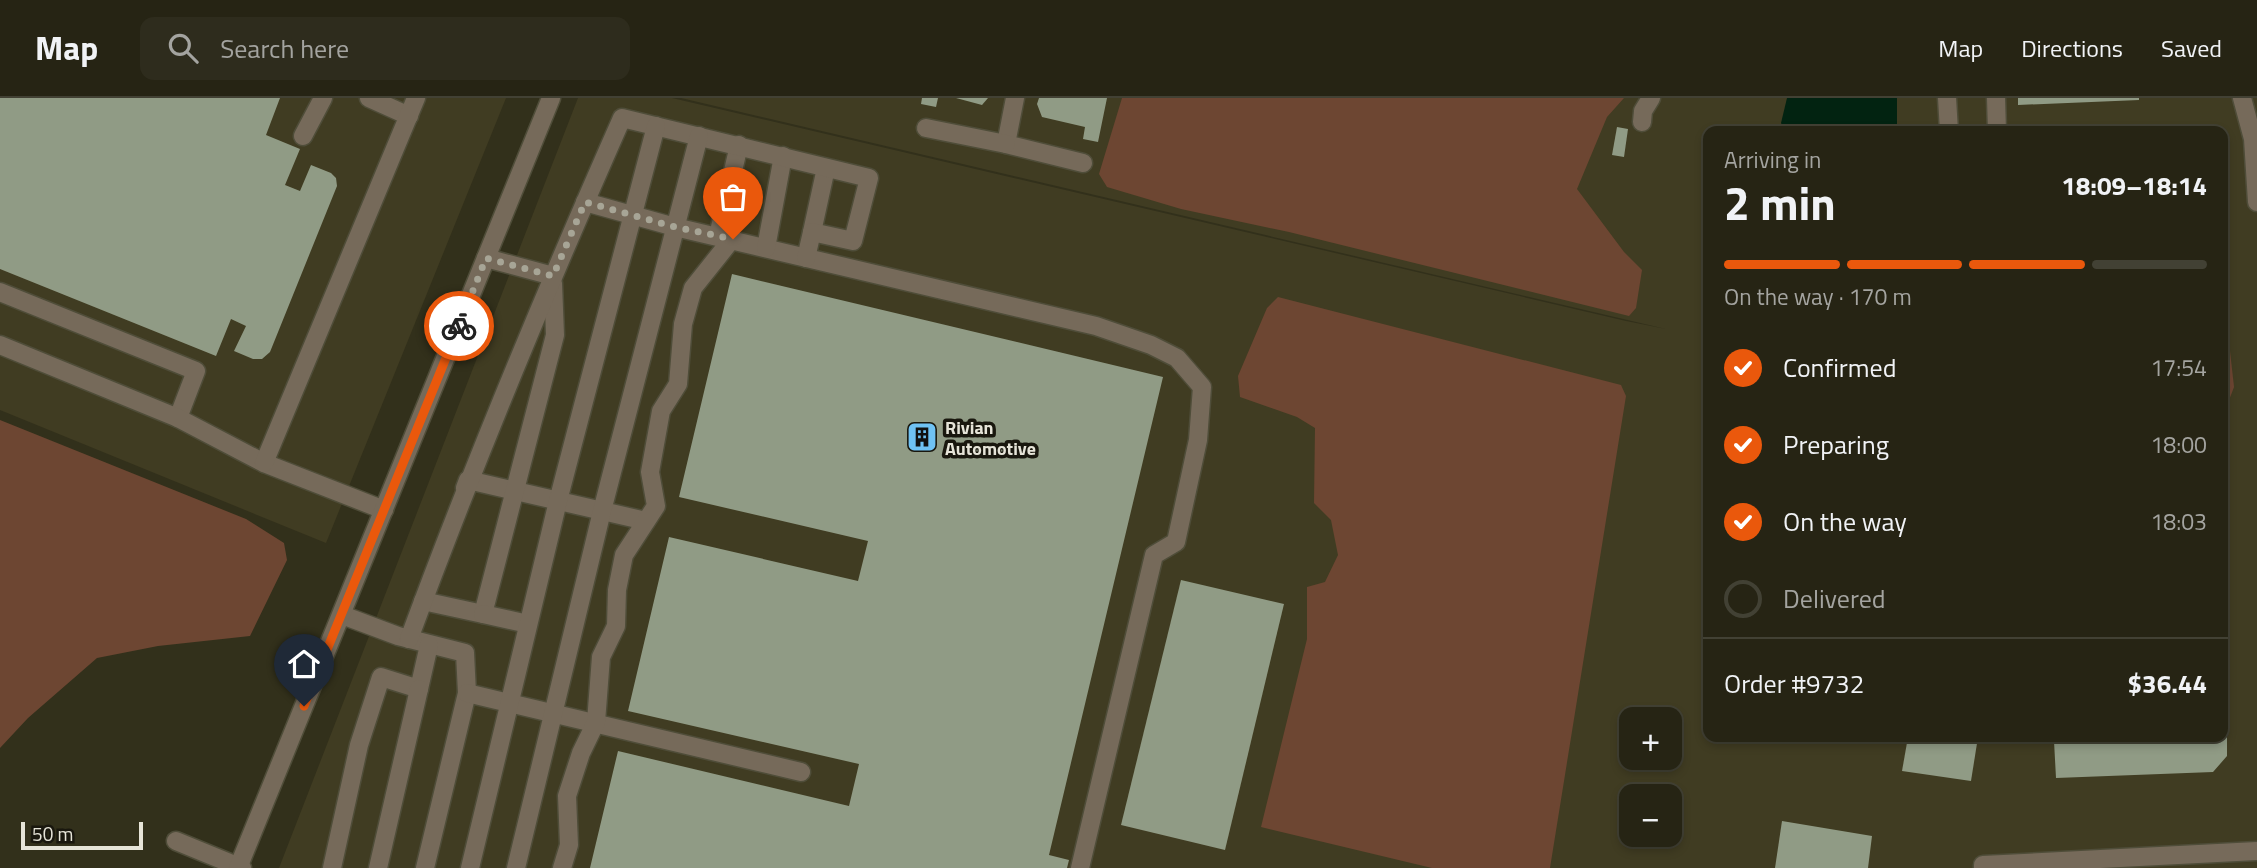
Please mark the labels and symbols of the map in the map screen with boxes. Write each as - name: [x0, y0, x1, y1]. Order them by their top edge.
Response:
- pin: [703, 167, 763, 239]
- courier: [424, 291, 494, 361]
- place label: Rivian Automotive: [945, 414, 1036, 462]
- building icon: Rivian Automotive: [905, 420, 939, 454]
- pin: [274, 634, 334, 706]
- scale bar: [21, 819, 144, 851]

